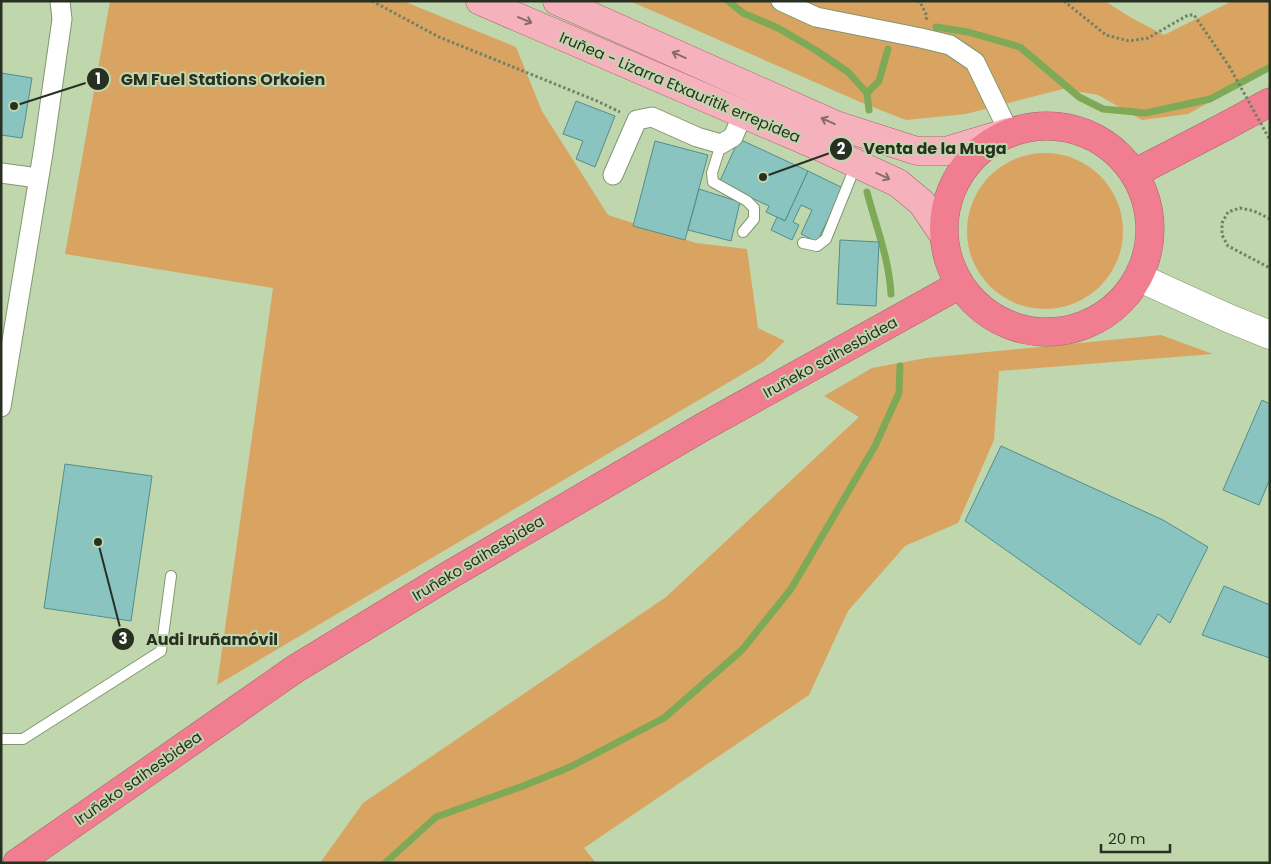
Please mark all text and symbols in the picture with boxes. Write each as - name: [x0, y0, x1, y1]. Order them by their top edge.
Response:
- one-way arrow: [517, 16, 532, 26]
- street label: Iruñea - Lizarra Etxauritik errepidea: [556, 27, 804, 147]
- one-way arrow: [672, 50, 687, 60]
- callout: GM Fuel Stations Orkoien: [86, 64, 335, 95]
- text: 1: [95, 68, 101, 89]
- text: GM Fuel Stations Orkoien: [121, 68, 325, 91]
- one-way arrow: [821, 116, 836, 126]
- callout: Venta de la Muga: [829, 133, 1017, 164]
- text: Venta de la Muga: [863, 137, 1007, 160]
- text: 2: [837, 138, 846, 159]
- one-way arrow: [875, 172, 890, 181]
- street label: Iruñeko saihesbidea: [759, 311, 901, 403]
- street label: Iruñeko saihesbidea: [408, 510, 548, 606]
- callout: Audi Iruñamóvil: [111, 624, 288, 655]
- text: 3: [118, 628, 128, 649]
- text: Audi Iruñamóvil: [146, 628, 278, 651]
- street label: Iruñeko saihesbidea: [70, 726, 206, 830]
- scale bar: [1101, 822, 1170, 854]
- text: 20 m: [1108, 828, 1146, 849]

